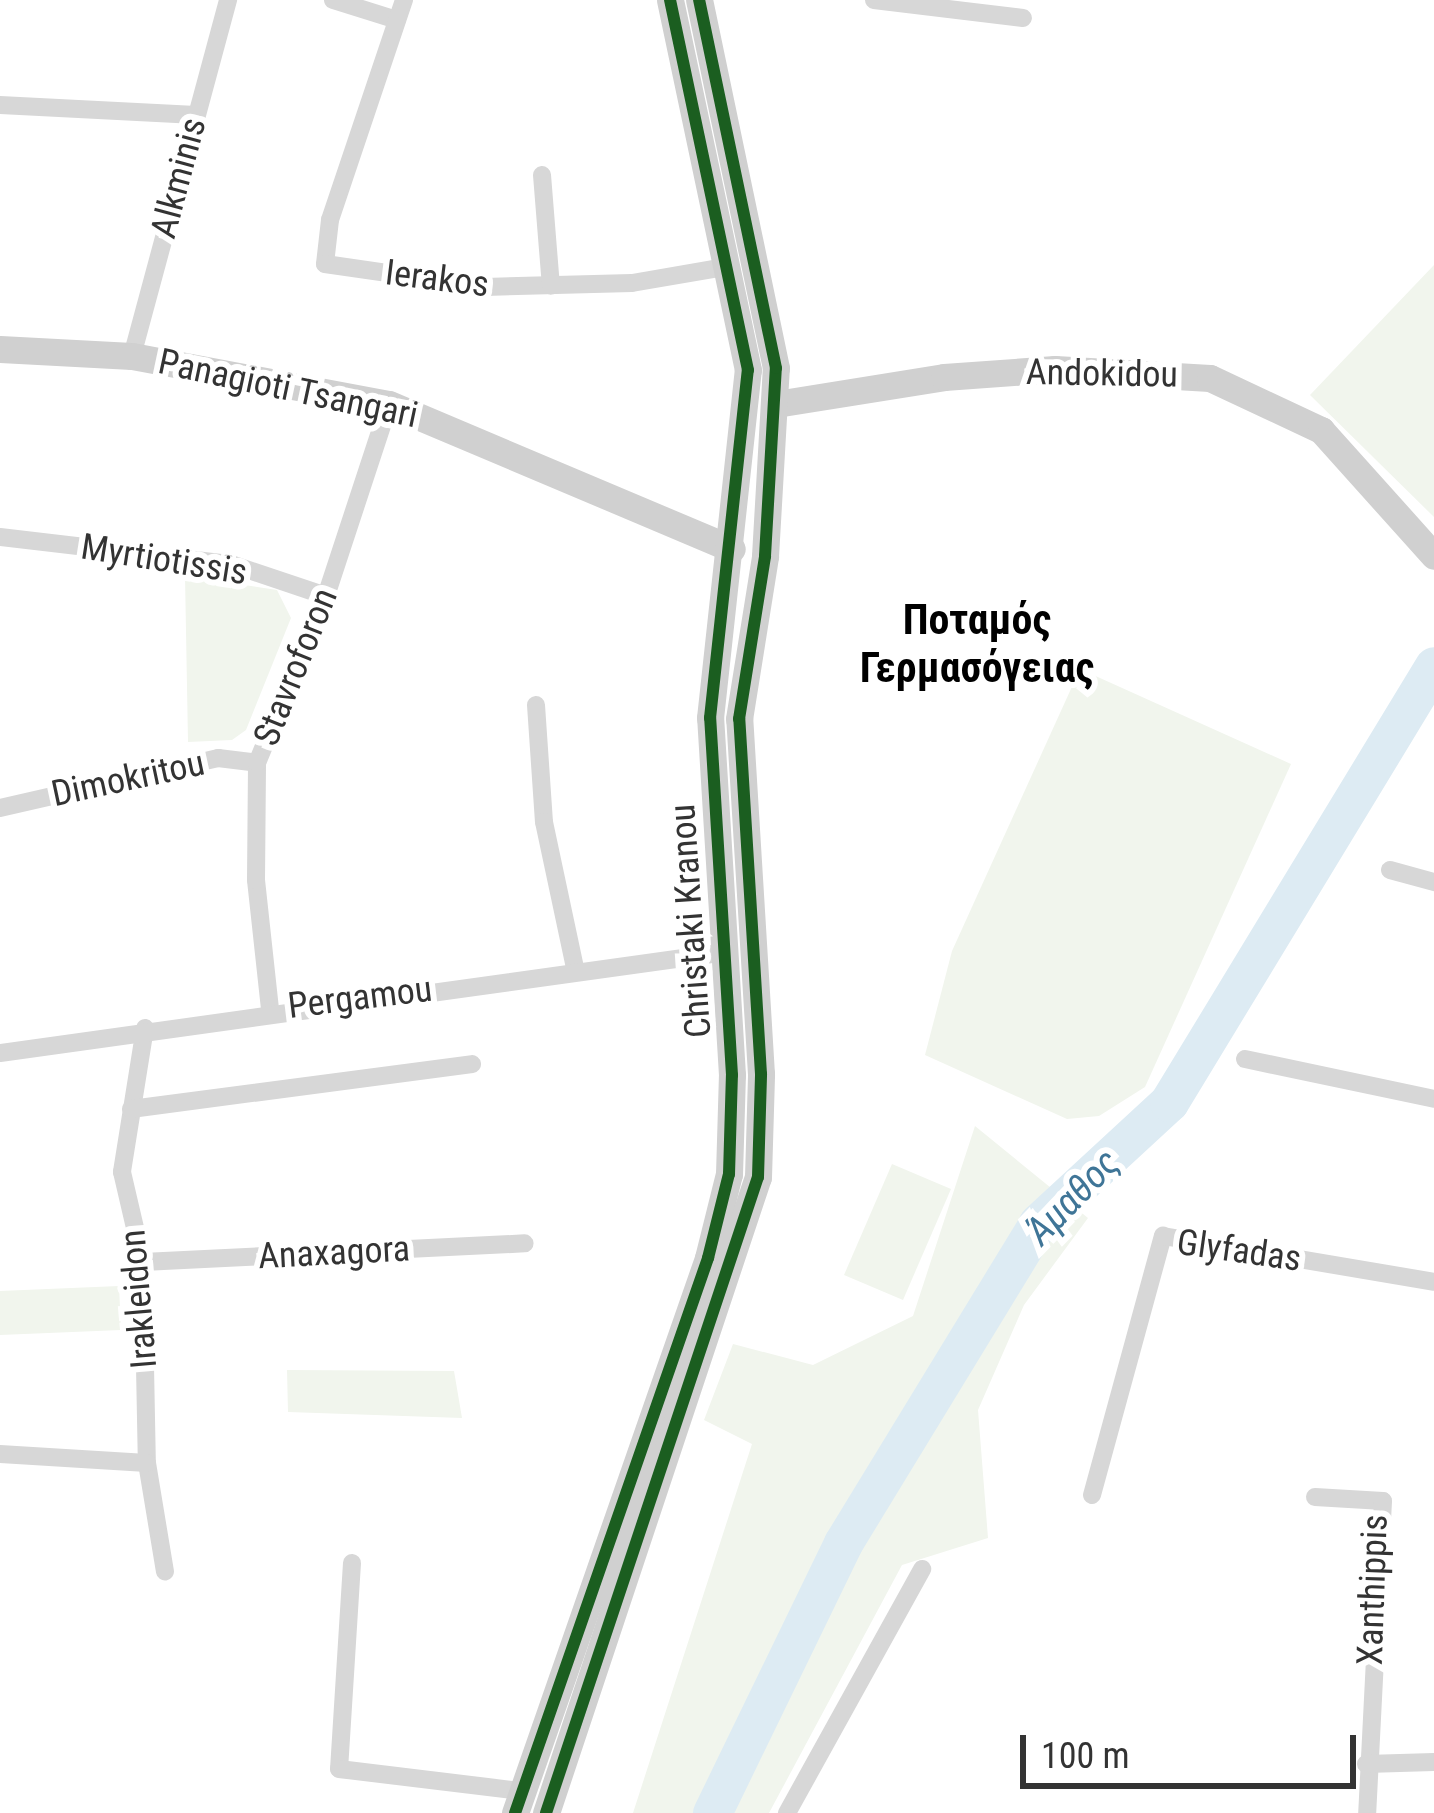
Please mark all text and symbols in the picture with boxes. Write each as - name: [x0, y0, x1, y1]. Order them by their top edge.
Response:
- street label: Alkminis: [142, 113, 216, 243]
- street label: Ierakos: [383, 251, 491, 307]
- street label: Panagioti Tsangari: [154, 340, 422, 438]
- street label: Andokidou: [1026, 351, 1178, 397]
- street label: Myrtiotissis: [78, 526, 250, 594]
- street label: Stavroforon: [245, 582, 347, 752]
- district label: Ποταμός Γερμασόγειας: [860, 595, 1094, 694]
- street label: Dimokritou: [48, 742, 208, 816]
- street label: Christaki Kranou: [661, 803, 721, 1039]
- street label: Pergamou: [286, 968, 434, 1028]
- water label: Άμαθος: [1016, 1139, 1130, 1255]
- street label: Glyfadas: [1174, 1221, 1304, 1281]
- street label: Anaxagora: [257, 1227, 411, 1279]
- street label: Irakleidon: [111, 1228, 167, 1370]
- street label: Xanthippis: [1349, 1514, 1397, 1666]
- scale bar: [1026, 1711, 1362, 1785]
- text: 100 m: [1041, 1735, 1130, 1777]

